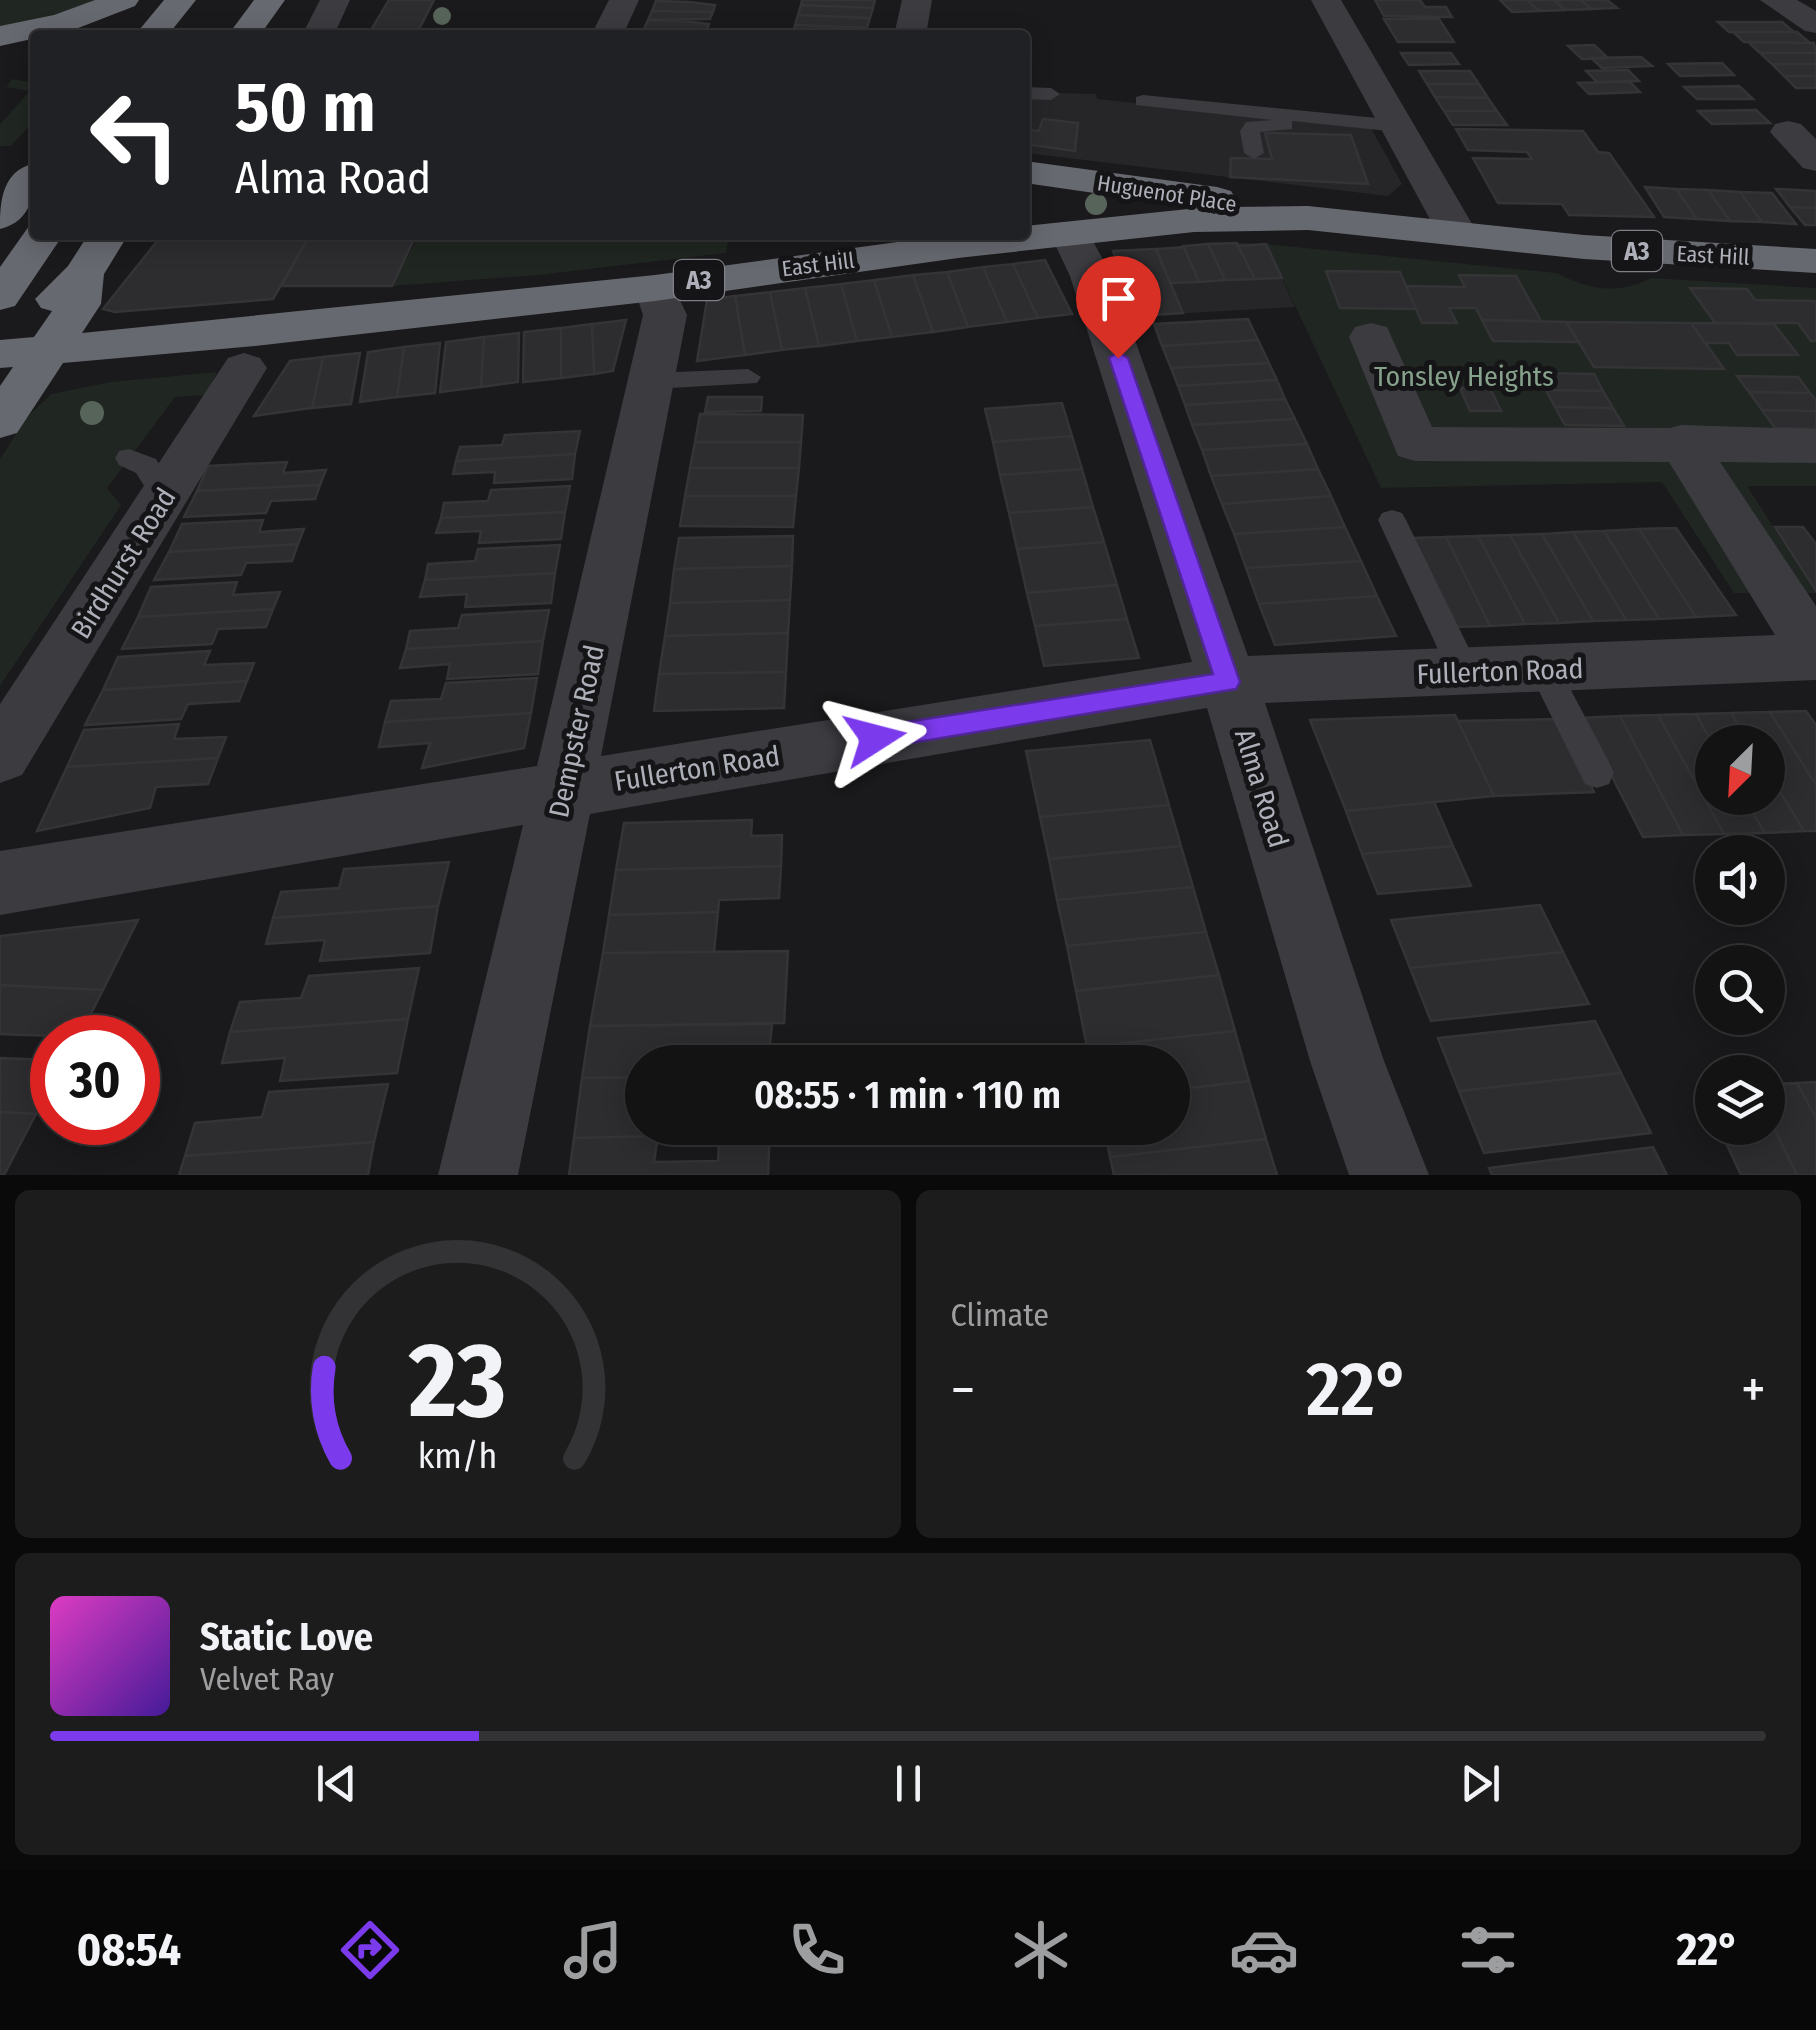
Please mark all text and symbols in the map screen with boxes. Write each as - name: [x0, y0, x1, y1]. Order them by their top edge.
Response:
- text: 50 m: [235, 66, 376, 150]
- icon: left: [70, 70, 200, 200]
- text: Alma Road: [235, 151, 431, 205]
- street label: Huguenot Place: [1095, 169, 1238, 218]
- road number: A3: [1612, 231, 1662, 271]
- street label: East Hill: [1676, 240, 1750, 271]
- street label: East Hill: [780, 247, 856, 282]
- pin: [1076, 256, 1161, 359]
- road number: A3: [674, 260, 724, 300]
- icon: arrive: [1091, 271, 1146, 326]
- park label: Tonsley Heights: [1374, 360, 1554, 393]
- street label: Birdhurst Road: [64, 482, 183, 644]
- street label: Dempster Road: [542, 642, 611, 820]
- street label: Fullerton Road: [1416, 652, 1584, 691]
- position arrow: [823, 686, 927, 790]
- street label: Alma Road: [1228, 725, 1295, 851]
- north arrow: [1695, 725, 1785, 815]
- map controls: [1695, 725, 1785, 1145]
- street label: Fullerton Road: [612, 739, 782, 798]
- button: sound: [1695, 835, 1785, 925]
- button: search: [1695, 945, 1785, 1035]
- speed limit sign: 30: [30, 1015, 160, 1145]
- button: layers: [1695, 1055, 1785, 1145]
- text: 08:55 · 1 min · 110 m: [754, 1072, 1061, 1118]
- text: Climate: [951, 1296, 1049, 1334]
- text: 23: [408, 1319, 506, 1444]
- text: 22°: [1306, 1345, 1410, 1435]
- text: −: [951, 1357, 975, 1423]
- text: +: [1741, 1357, 1766, 1423]
- text: km/h: [418, 1435, 498, 1477]
- text: Static Love: [200, 1614, 373, 1660]
- text: Velvet Ray: [200, 1660, 334, 1698]
- icon: previous: [309, 1756, 364, 1811]
- icon: pause: [881, 1756, 936, 1811]
- icon: next: [1453, 1756, 1508, 1811]
- icon: directions: [335, 1915, 405, 1985]
- icon: music: [558, 1915, 628, 1985]
- icon: phone: [782, 1915, 852, 1985]
- icon: climate: [1006, 1915, 1076, 1985]
- icon: car: [1229, 1915, 1299, 1985]
- icon: filters: [1453, 1915, 1523, 1985]
- text: 08:54: [77, 1923, 181, 1977]
- text: 22°: [1676, 1923, 1739, 1977]

